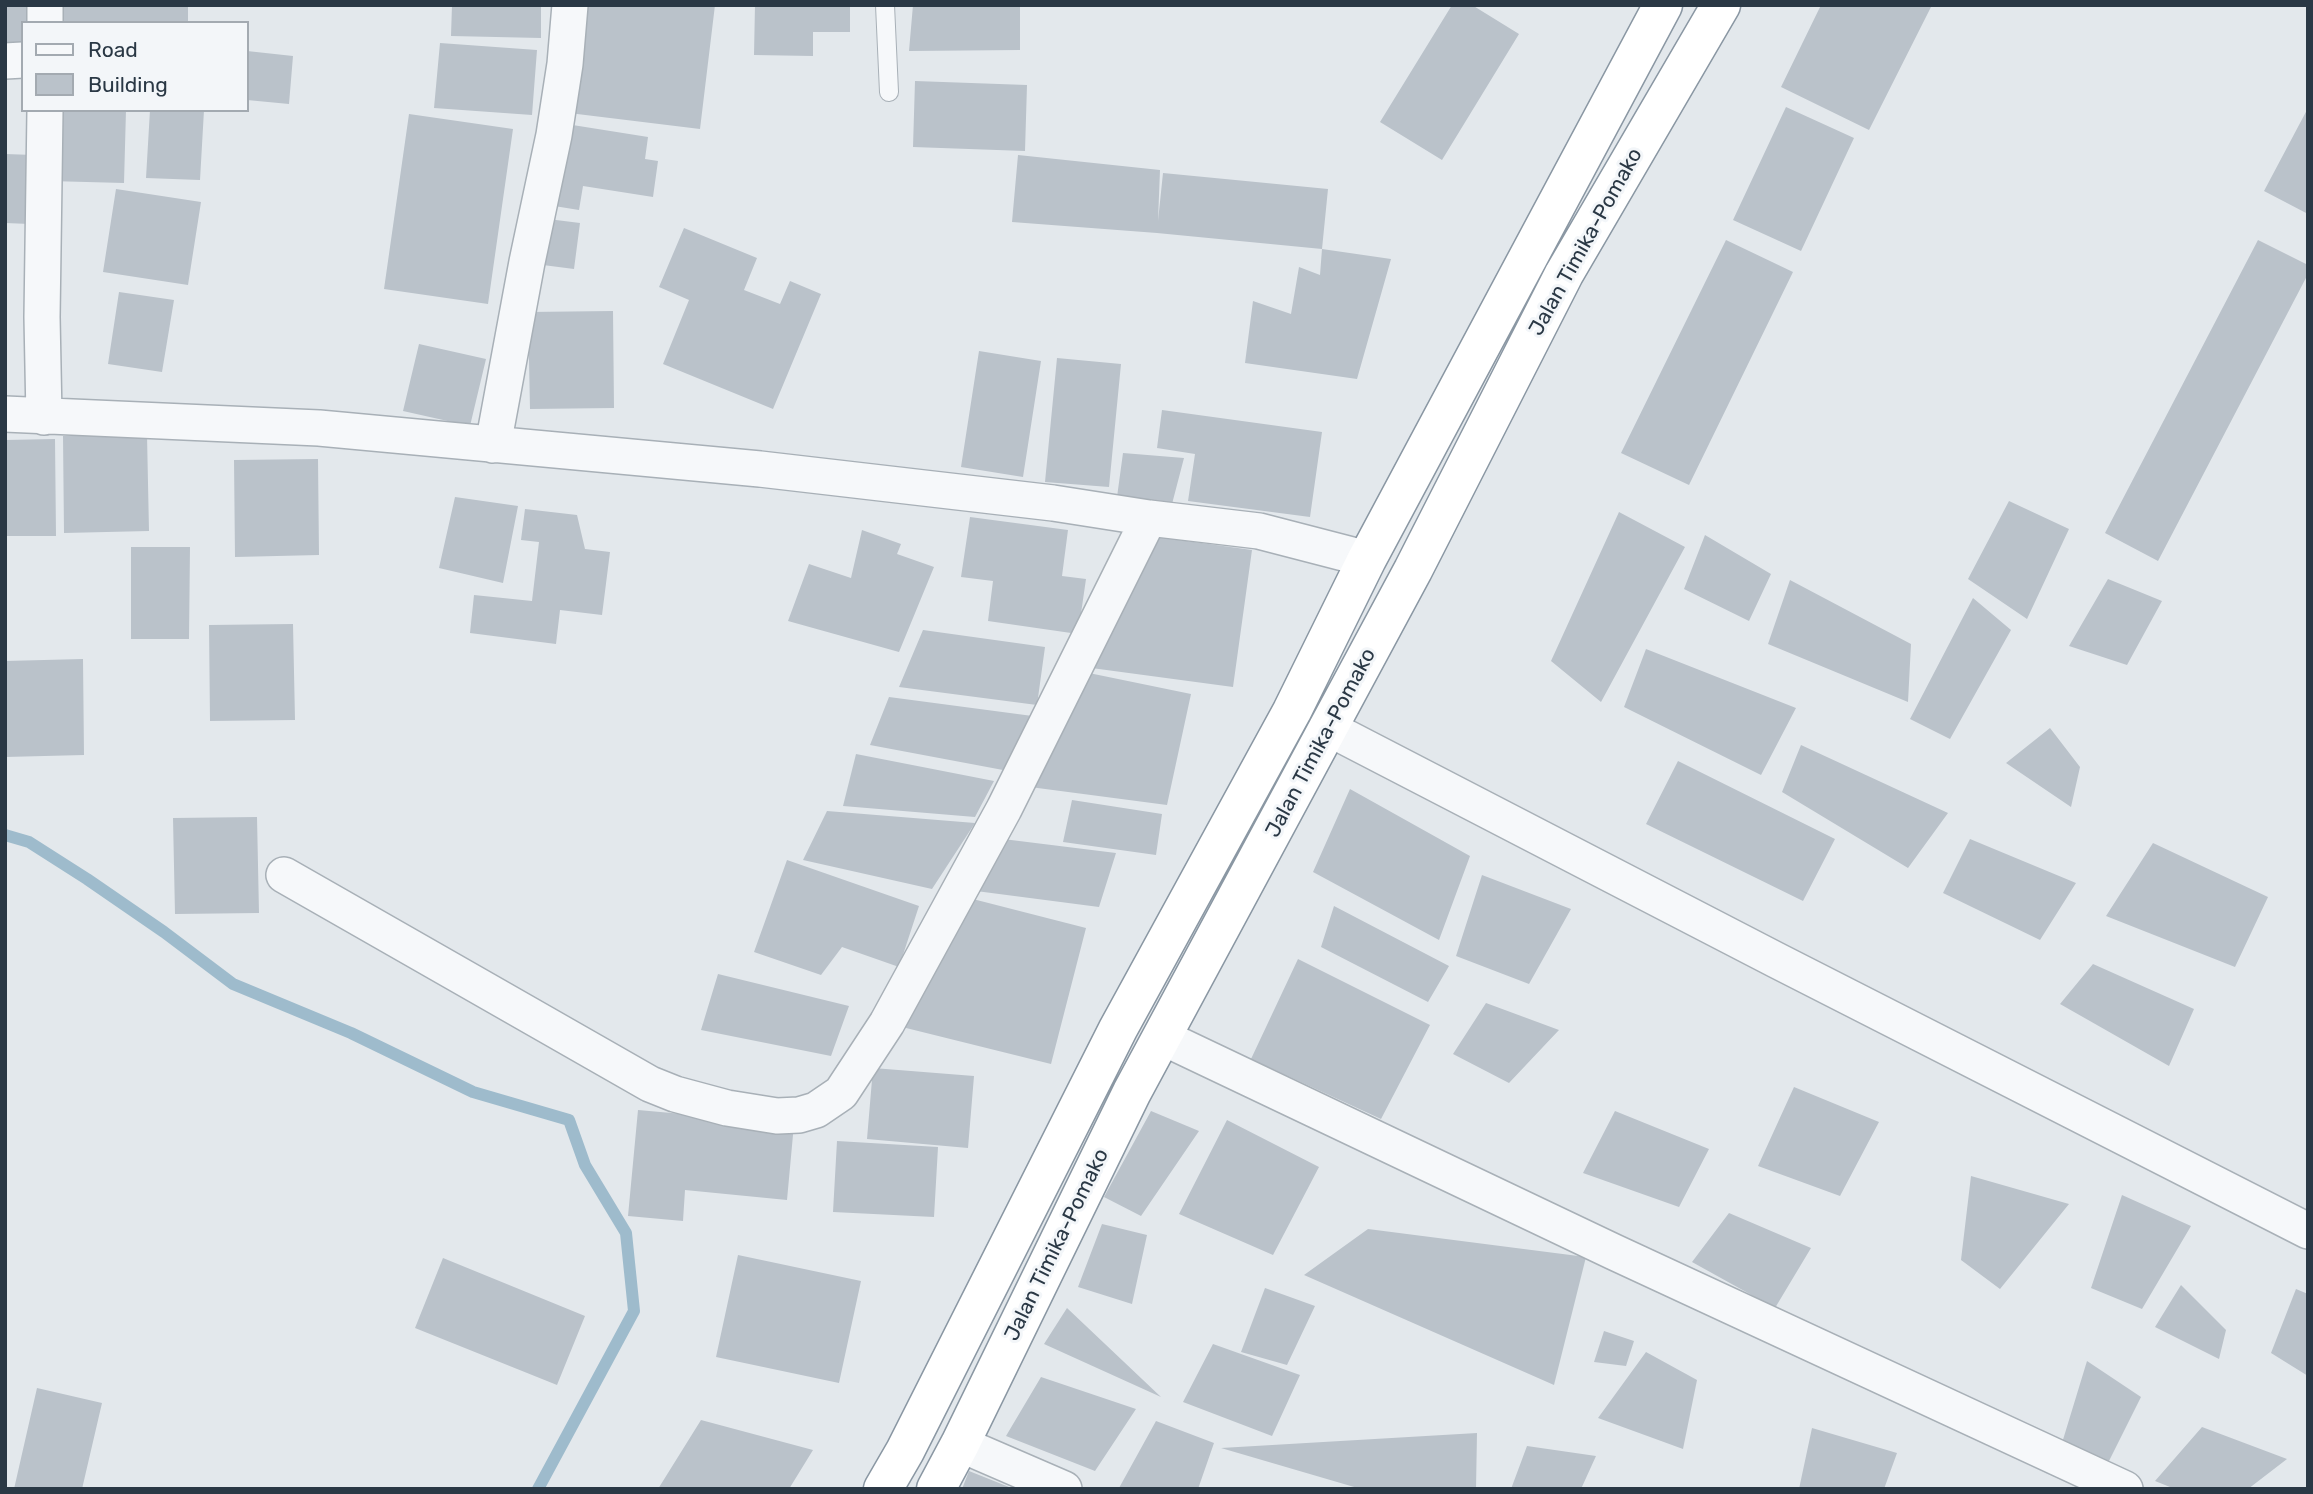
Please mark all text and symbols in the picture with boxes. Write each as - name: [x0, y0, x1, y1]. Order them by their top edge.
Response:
- legend: [21, 21, 248, 112]
- text: Road: [88, 37, 138, 62]
- text: Building: [88, 72, 168, 97]
- street label: Jalan Timika-Pomako: [1524, 144, 1648, 340]
- street label: Jalan Timika-Pomako: [1260, 644, 1382, 842]
- street label: Jalan Timika-Pomako: [1000, 1145, 1114, 1345]

